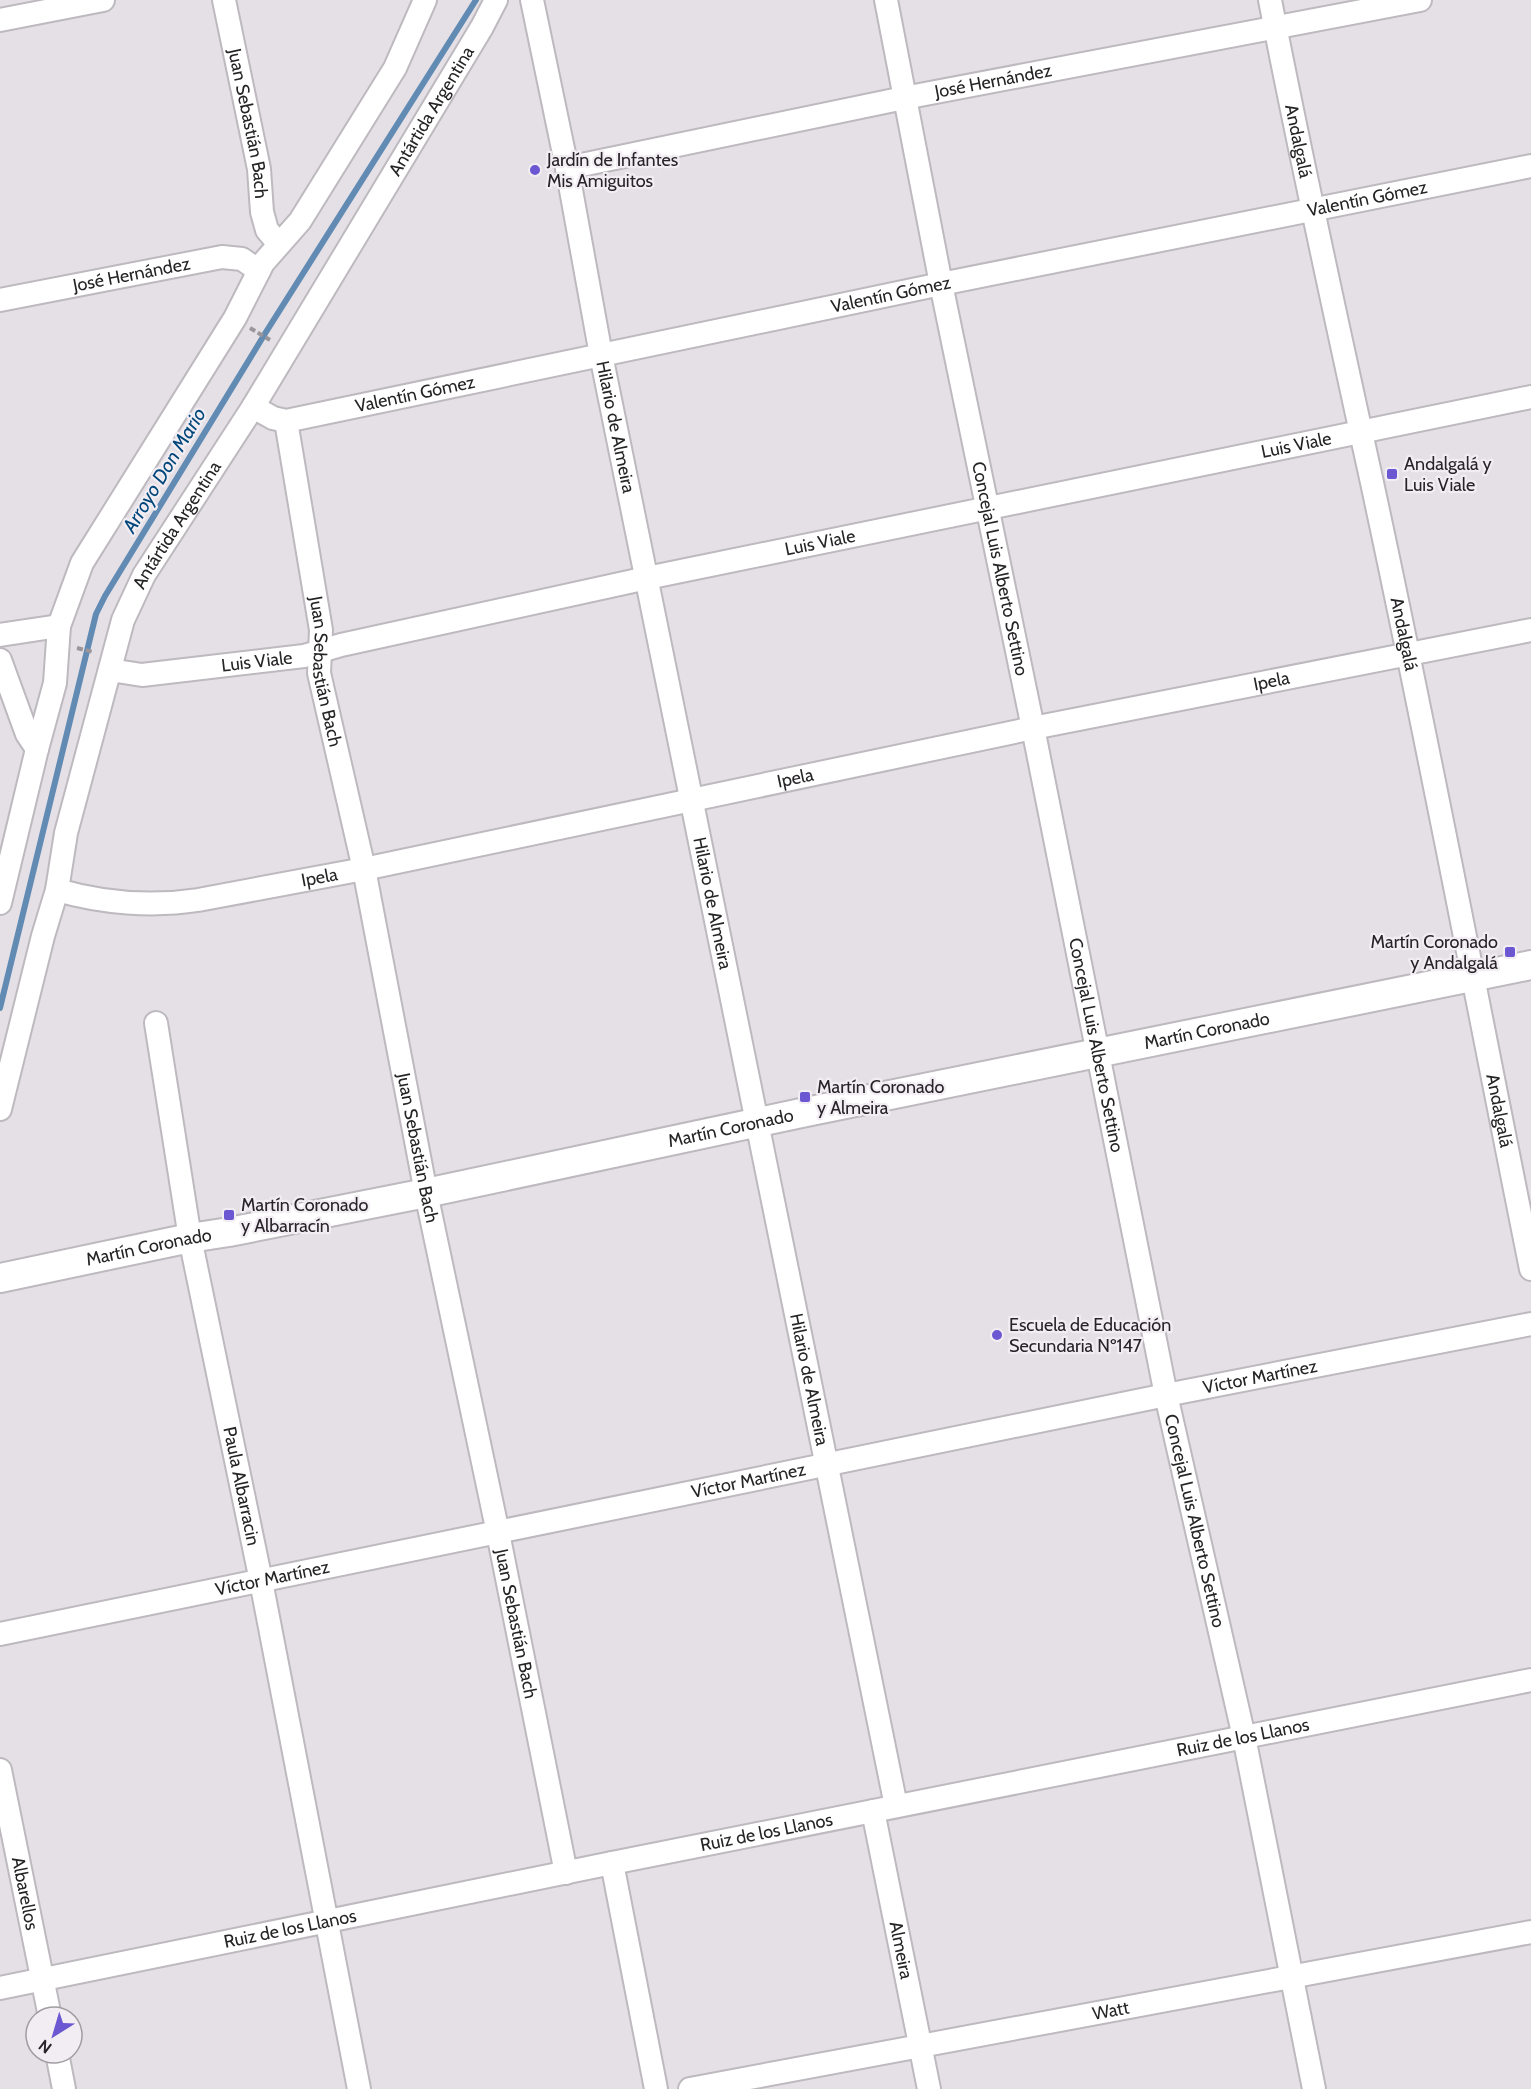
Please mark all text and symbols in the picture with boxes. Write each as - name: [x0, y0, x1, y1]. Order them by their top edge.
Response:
- street label: Antártida Argentina: [384, 42, 479, 180]
- street label: Juan Sebastián Bach: [223, 46, 272, 199]
- street label: José Hernández: [932, 59, 1054, 103]
- street label: Andalgalá: [1280, 102, 1317, 180]
- place label: Jardín de Infantes Mis Amiguitos: [546, 149, 678, 192]
- marker: Jardín de Infantes Mis Amiguitos: [528, 163, 542, 177]
- street label: Valentín Gómez: [1305, 176, 1430, 221]
- street label: José Hernández: [70, 252, 192, 297]
- street label: Valentín Gómez: [829, 271, 953, 318]
- street label: Hilario de Almeira: [591, 359, 640, 495]
- street label: Valentín Gómez: [353, 371, 477, 417]
- water label: Arroyo Don Mario: [117, 403, 211, 538]
- street label: Luis Viale: [1259, 427, 1333, 463]
- place label: Andalgalá y Luis Viale: [1404, 453, 1492, 496]
- street label: Antártida Argentina: [128, 457, 226, 592]
- street label: Concejal Luis Alberto Settino: [967, 460, 1033, 678]
- marker: Andalgalá y Luis Viale: [1385, 467, 1399, 481]
- street label: Luis Viale: [783, 525, 857, 560]
- street label: Juan Sebastián Bach: [304, 594, 347, 749]
- street label: Andalgalá: [1386, 595, 1422, 673]
- street label: Luis Viale: [220, 646, 294, 677]
- street label: Ipela: [1251, 667, 1292, 695]
- street label: Ipela: [775, 763, 816, 793]
- street label: Hilario de Almeira: [688, 835, 737, 971]
- street label: Ipela: [299, 863, 340, 891]
- place label: Martín Coronado y Andalgalá: [1370, 931, 1498, 974]
- street label: Concejal Luis Alberto Settino: [1064, 936, 1128, 1154]
- marker: Martín Coronado y Andalgalá: [1503, 945, 1517, 959]
- street label: Martín Coronado: [1142, 1007, 1272, 1054]
- street label: Juan Sebastián Bach: [392, 1070, 443, 1225]
- street label: Andalgalá: [1481, 1072, 1518, 1150]
- place label: Martín Coronado y Almeira: [817, 1076, 945, 1119]
- marker: Martín Coronado y Almeira: [798, 1090, 812, 1104]
- street label: Martín Coronado: [666, 1104, 796, 1152]
- place label: Martín Coronado y Albarracín: [241, 1194, 369, 1237]
- marker: Martín Coronado y Albarracín: [222, 1208, 236, 1222]
- street label: Martín Coronado: [84, 1224, 213, 1271]
- street label: Hilario de Almeira: [785, 1311, 833, 1448]
- place label: Escuela de Educación Secundaria Nº147: [1009, 1314, 1171, 1357]
- marker: Escuela de Educación Secundaria Nº147: [990, 1328, 1004, 1342]
- street label: Víctor Martínez: [1201, 1355, 1320, 1399]
- street label: Concejal Luis Alberto Settino: [1160, 1412, 1230, 1630]
- street label: Paula Albarracin: [218, 1425, 264, 1548]
- street label: Víctor Martínez: [689, 1458, 808, 1503]
- street label: Juan Sebastián Bach: [490, 1546, 542, 1701]
- street label: Víctor Martínez: [213, 1556, 332, 1601]
- street label: Ruiz de los Llanos: [1175, 1713, 1311, 1761]
- street label: Ruiz de los Llanos: [698, 1808, 835, 1856]
- street label: Albarellos: [7, 1855, 43, 1932]
- street label: Ruiz de los Llanos: [222, 1905, 358, 1953]
- street label: Almeira: [885, 1919, 918, 1981]
- street label: Watt: [1091, 1996, 1131, 2025]
- north arrow: [24, 2005, 84, 2065]
- text: N: [35, 2036, 56, 2058]

